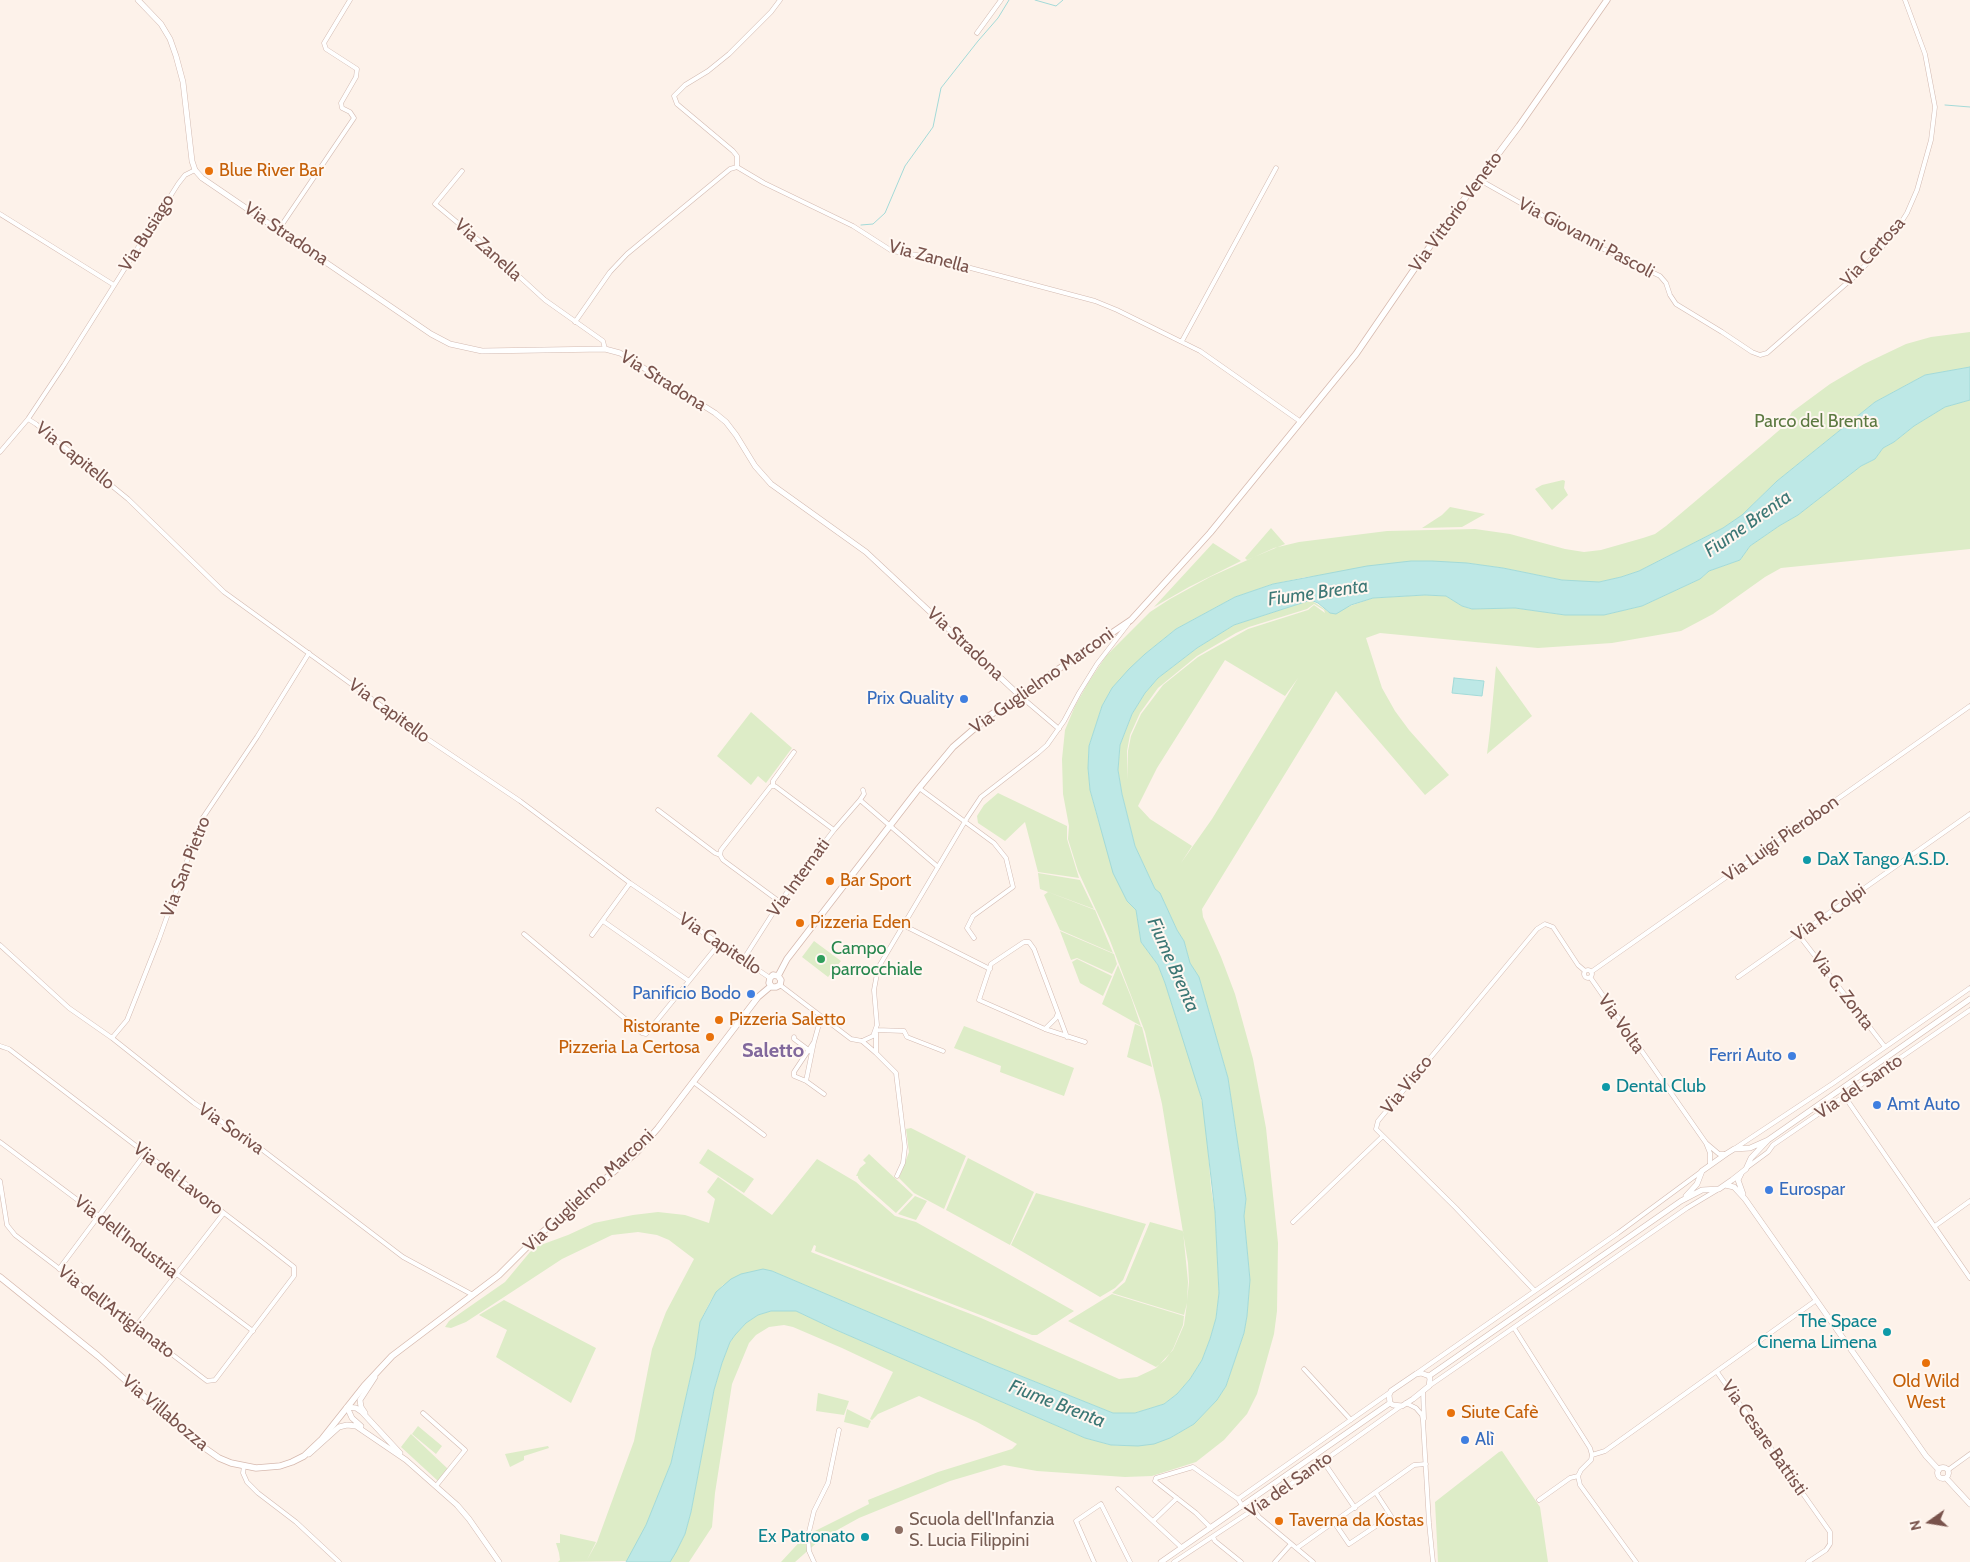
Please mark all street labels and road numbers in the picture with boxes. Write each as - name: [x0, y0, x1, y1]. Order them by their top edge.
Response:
- street label: Via Vittorio Veneto: [1405, 148, 1507, 276]
- street label: Via Busiago: [115, 190, 179, 276]
- street label: Via Giovanni Pascoli: [1514, 193, 1658, 283]
- street label: Via Stradona: [240, 198, 332, 270]
- street label: Via Certosa: [1836, 213, 1910, 291]
- street label: Via Zanella: [450, 214, 526, 286]
- street label: Via Zanella: [886, 236, 972, 278]
- street label: Via Stradona: [616, 346, 710, 416]
- street label: Via Capitello: [31, 418, 119, 494]
- street label: Via Stradona: [922, 603, 1008, 685]
- street label: Via Guglielmo Marconi: [966, 623, 1118, 739]
- street label: Via Capitello: [344, 674, 434, 748]
- street label: Via Luigi Pierobon: [1719, 791, 1843, 887]
- street label: Via San Pietro: [157, 814, 215, 920]
- street label: Via Internati: [763, 834, 835, 922]
- street label: Via R. Colpi: [1788, 880, 1870, 946]
- street label: Via Capitello: [674, 908, 766, 980]
- street label: Via G. Zonta: [1806, 948, 1878, 1034]
- street label: Via Volta: [1593, 990, 1649, 1058]
- street label: Via del Santo: [1811, 1050, 1907, 1124]
- street label: Via Visco: [1377, 1051, 1437, 1119]
- street label: Via Soriva: [194, 1098, 268, 1160]
- street label: Via Guglielmo Marconi: [519, 1125, 659, 1257]
- street label: Via del Lavoro: [129, 1138, 227, 1220]
- street label: Via dell'Industria: [70, 1191, 182, 1283]
- street label: Via dell'Artigianato: [53, 1261, 179, 1363]
- street label: Via Villabozza: [117, 1371, 213, 1455]
- street label: Via Cesare Battisti: [1716, 1376, 1812, 1500]
- street label: Via del Santo: [1242, 1447, 1336, 1523]

